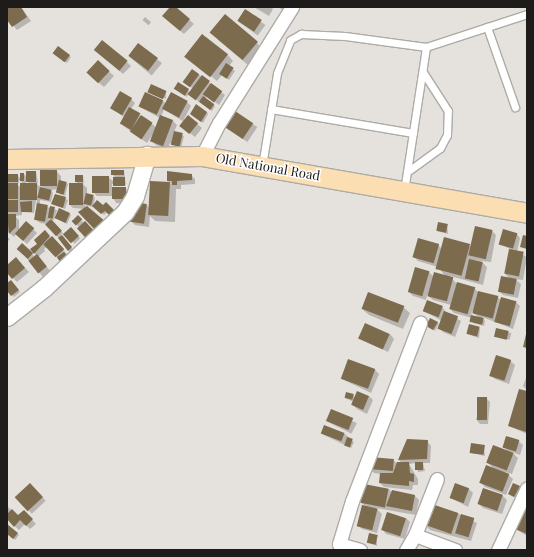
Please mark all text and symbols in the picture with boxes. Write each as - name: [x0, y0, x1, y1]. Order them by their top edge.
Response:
- street label: Old National Road: [215, 150, 321, 184]

